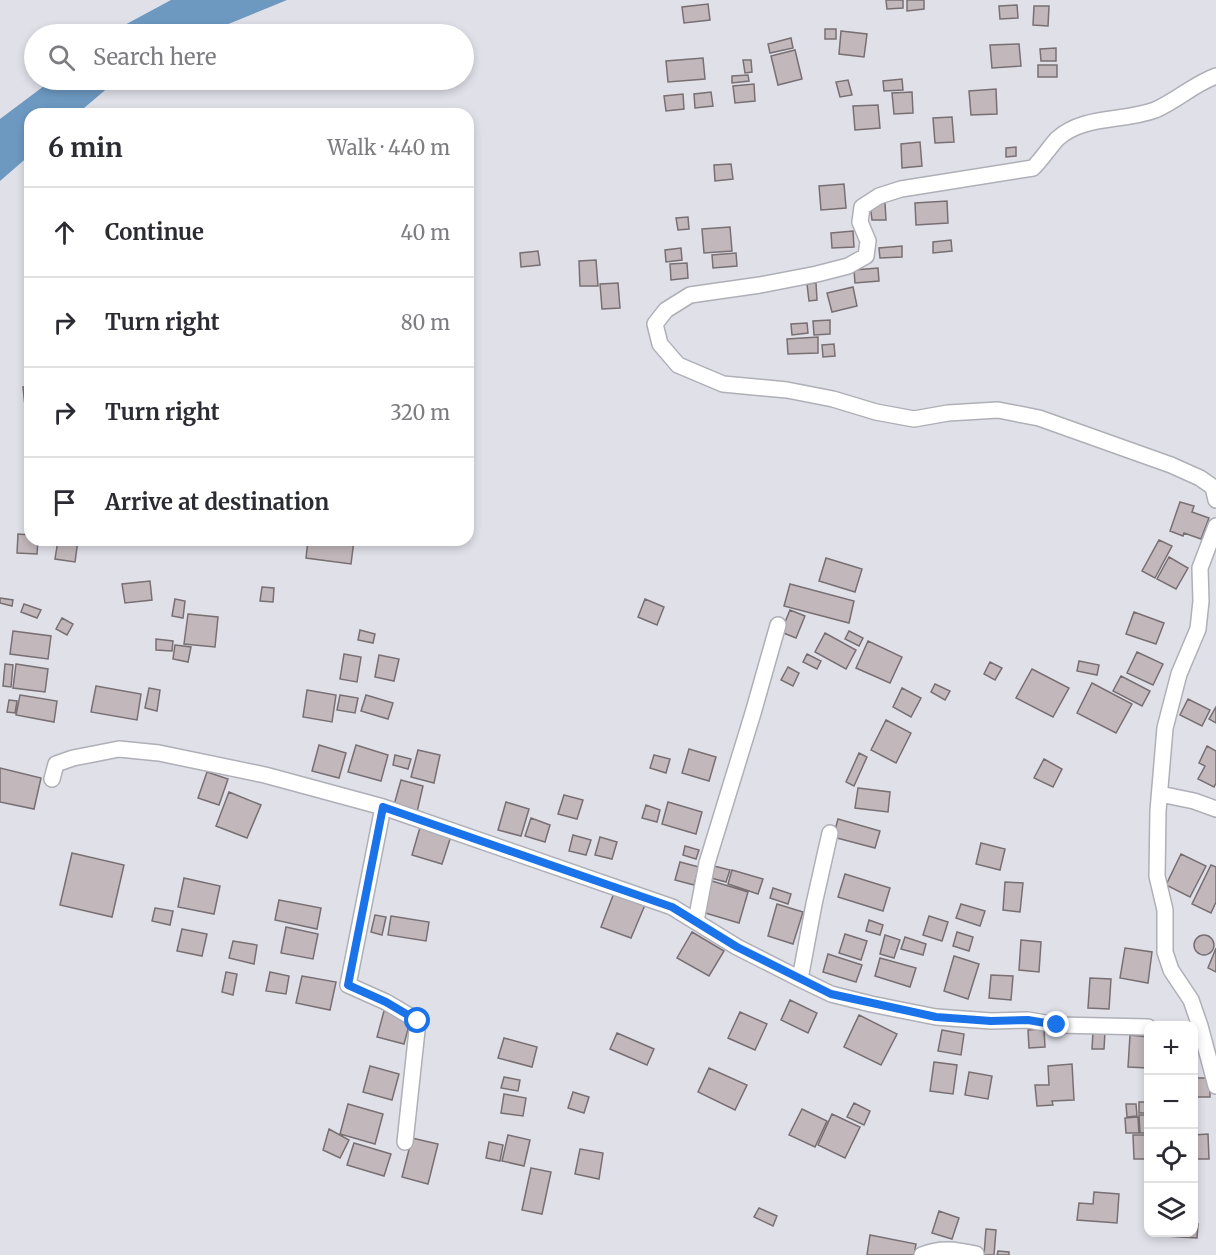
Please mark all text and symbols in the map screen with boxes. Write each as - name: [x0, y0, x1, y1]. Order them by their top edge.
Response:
- search box: [24, 24, 474, 90]
- icon: search: [45, 41, 78, 74]
- text: Search here: [93, 43, 216, 71]
- text: 6 min: [48, 131, 123, 164]
- text: Walk · 440 m: [328, 135, 450, 160]
- icon: ahead: [48, 216, 81, 249]
- text: Continue: [105, 218, 204, 246]
- text: 40 m: [400, 220, 450, 245]
- icon: right: [48, 306, 81, 339]
- text: Turn right: [105, 308, 219, 336]
- text: 80 m: [401, 310, 450, 335]
- icon: right: [48, 396, 81, 429]
- text: Turn right: [105, 398, 219, 426]
- text: 320 m: [390, 400, 450, 425]
- icon: arrive: [48, 486, 81, 519]
- text: Arrive at destination: [105, 488, 329, 516]
- route start: [404, 1007, 430, 1033]
- route end: [1043, 1011, 1069, 1037]
- map controls: [1144, 1021, 1198, 1237]
- button: +: [1144, 1021, 1198, 1075]
- button: −: [1144, 1075, 1198, 1129]
- button: locate: [1144, 1129, 1198, 1183]
- button: layers: [1144, 1183, 1198, 1237]

